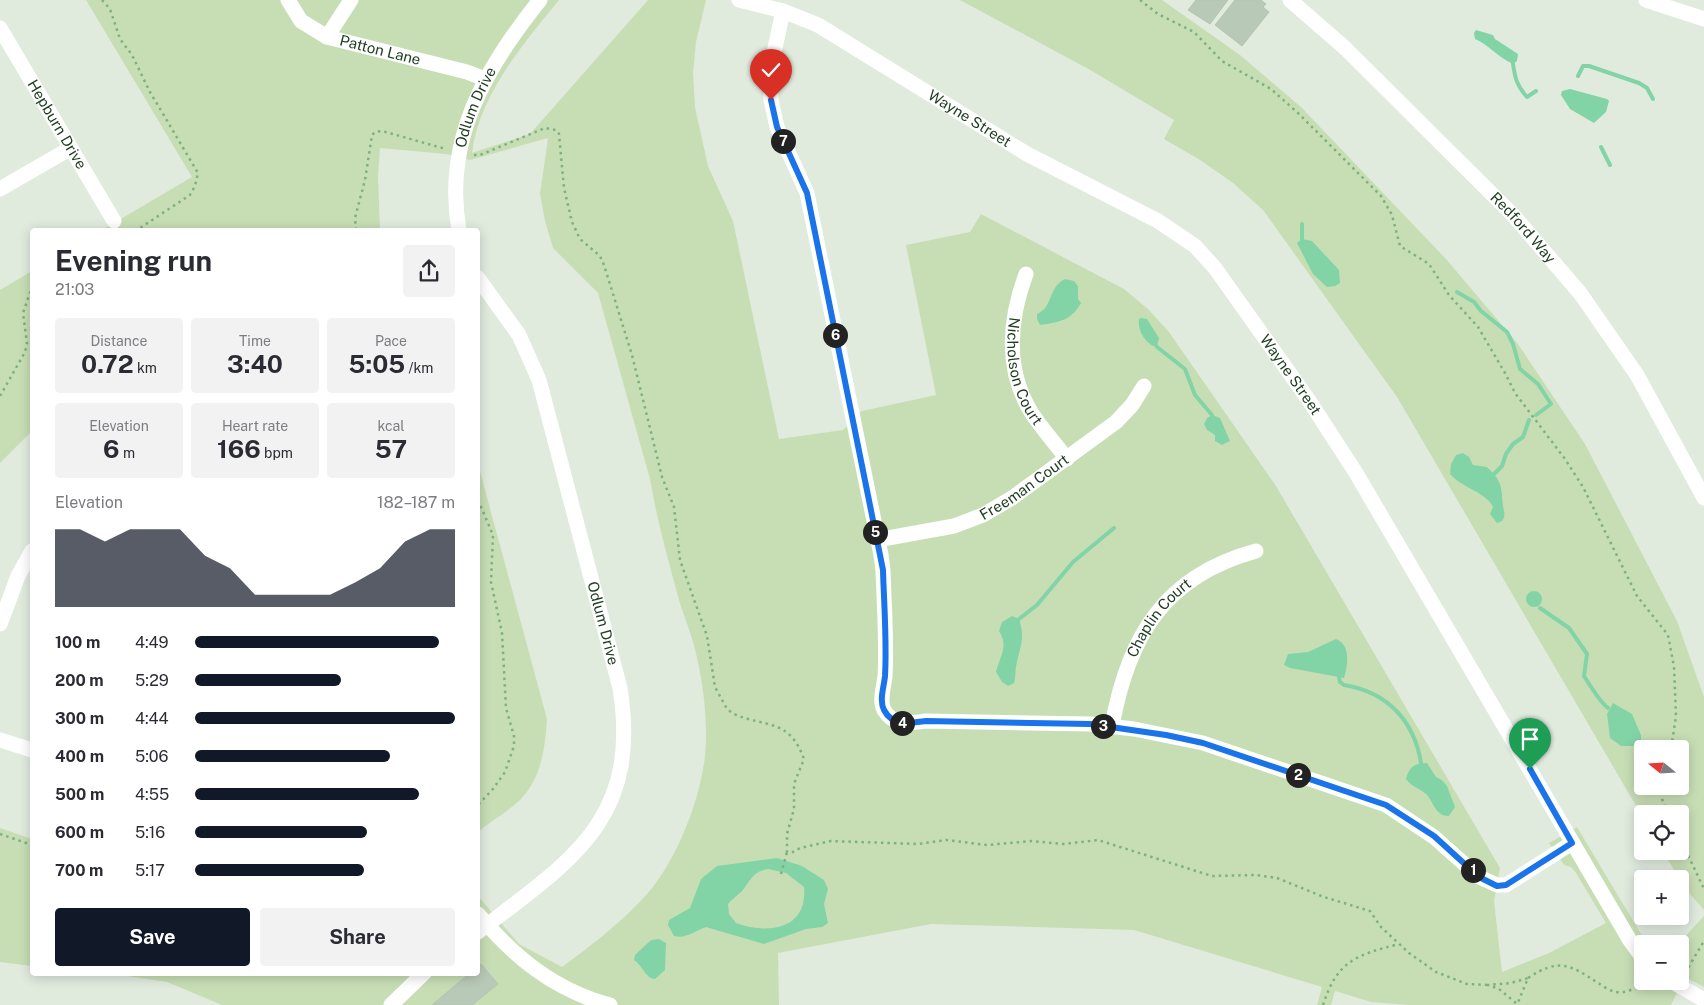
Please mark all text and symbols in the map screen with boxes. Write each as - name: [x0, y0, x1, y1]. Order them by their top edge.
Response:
- street label: Patton Lane: [338, 32, 422, 68]
- pin: [750, 49, 792, 100]
- icon: check: [757, 56, 785, 84]
- street label: Odlum Drive: [452, 64, 499, 149]
- street label: Hepburn Drive: [24, 77, 90, 172]
- street label: Wayne Street: [925, 86, 1014, 150]
- pin: 7: [770, 128, 796, 154]
- text: 7: [779, 133, 788, 149]
- street label: Redford Way: [1487, 188, 1559, 266]
- text: Evening run: [55, 244, 212, 277]
- button: share: [403, 245, 455, 297]
- text: 21:03: [55, 280, 94, 299]
- street label: Nicholson Court: [1004, 316, 1046, 428]
- pin: 6: [822, 322, 848, 348]
- text: 6: [831, 327, 840, 343]
- street label: Wayne Street: [1257, 331, 1325, 418]
- text: Distance: [91, 333, 147, 349]
- text: Time: [239, 333, 271, 349]
- text: Pace: [375, 333, 407, 349]
- text: 0.72: [81, 349, 134, 379]
- text: 3:40: [227, 349, 283, 379]
- text: 5:05: [349, 349, 405, 379]
- text: km: [134, 360, 157, 376]
- text: /km: [405, 360, 433, 376]
- text: Elevation: [89, 418, 149, 434]
- text: Heart rate: [222, 418, 288, 434]
- text: kcal: [377, 418, 405, 434]
- text: 6: [103, 434, 120, 464]
- text: 166: [217, 434, 261, 464]
- text: 57: [375, 434, 407, 464]
- text: m: [120, 445, 135, 461]
- text: bpm: [261, 445, 293, 461]
- street label: Freeman Court: [976, 450, 1072, 523]
- text: Elevation: [55, 493, 123, 512]
- text: 182–187 m: [377, 493, 455, 512]
- pin: 5: [862, 520, 888, 544]
- text: 5: [871, 524, 880, 540]
- street label: Chaplin Court: [1123, 574, 1194, 660]
- street label: Odlum Drive: [584, 580, 623, 667]
- text: 100 m: [55, 633, 100, 652]
- text: 4:49: [135, 633, 169, 652]
- text: 200 m: [55, 671, 104, 690]
- text: 5:29: [135, 671, 169, 690]
- text: 300 m: [55, 709, 104, 728]
- text: 4:44: [135, 709, 169, 728]
- pin: 4: [890, 710, 914, 736]
- pin: 3: [1090, 714, 1116, 738]
- text: 4: [898, 715, 907, 731]
- text: 3: [1099, 718, 1108, 734]
- pin: [1509, 718, 1551, 769]
- icon: arrive: [1516, 725, 1544, 753]
- north arrow: [1634, 740, 1689, 795]
- map controls: [1634, 740, 1689, 990]
- text: 400 m: [55, 747, 104, 766]
- text: 5:06: [135, 747, 169, 766]
- pin: 2: [1286, 762, 1310, 788]
- text: 2: [1294, 767, 1303, 783]
- text: 500 m: [55, 785, 104, 804]
- text: 4:55: [135, 785, 169, 804]
- button: locate: [1634, 805, 1689, 860]
- text: 600 m: [55, 823, 104, 842]
- text: 5:16: [135, 823, 165, 842]
- pin: 1: [1460, 858, 1486, 882]
- text: 700 m: [55, 861, 103, 880]
- text: 5:17: [135, 861, 165, 880]
- text: 1: [1471, 862, 1477, 878]
- button: +: [1634, 870, 1689, 925]
- button: Save: [55, 908, 250, 966]
- button: Share: [260, 908, 455, 966]
- button: −: [1634, 935, 1689, 990]

